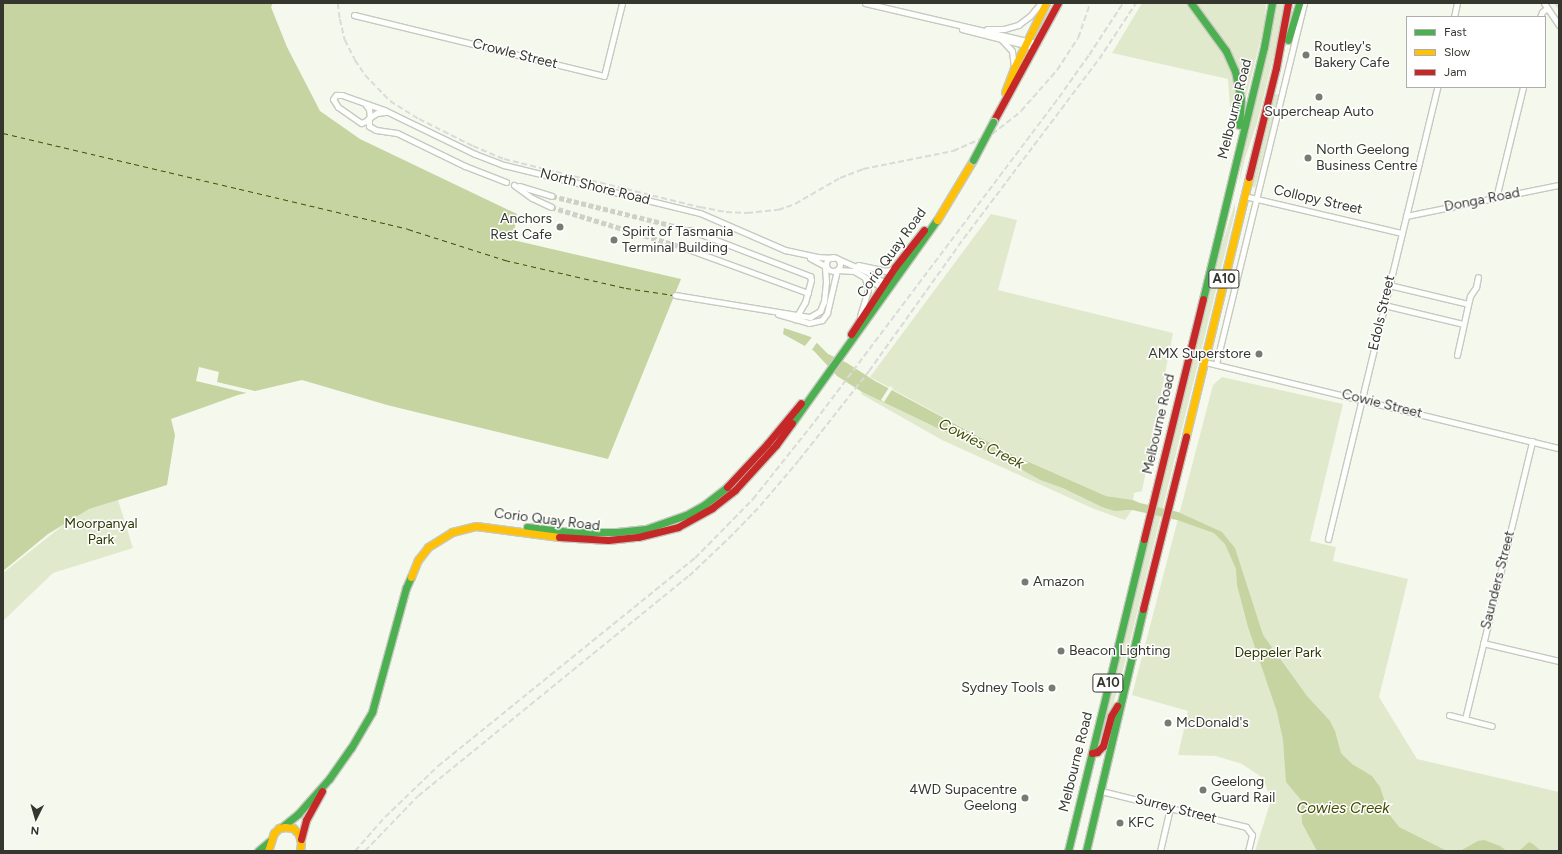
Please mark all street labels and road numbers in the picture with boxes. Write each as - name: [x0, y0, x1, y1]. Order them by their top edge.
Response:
- street label: Crowle Street: [471, 35, 559, 73]
- street label: Melbourne Road: [1214, 57, 1256, 161]
- street label: North Shore Road: [538, 165, 652, 209]
- street label: Collopy Street: [1272, 182, 1364, 218]
- street label: Donga Road: [1443, 184, 1521, 216]
- street label: Corio Quay Road: [854, 205, 930, 301]
- road number: A10: [1208, 268, 1240, 290]
- street label: Edols Street: [1365, 274, 1399, 352]
- street label: Melbourne Road: [1139, 372, 1179, 476]
- street label: Cowie Street: [1340, 386, 1424, 422]
- street label: Corio Quay Road: [493, 505, 601, 535]
- street label: Saunders Street: [1478, 529, 1518, 631]
- road number: A10: [1092, 672, 1124, 694]
- street label: Melbourne Road: [1055, 710, 1097, 814]
- street label: Surrey Street: [1134, 791, 1218, 827]

